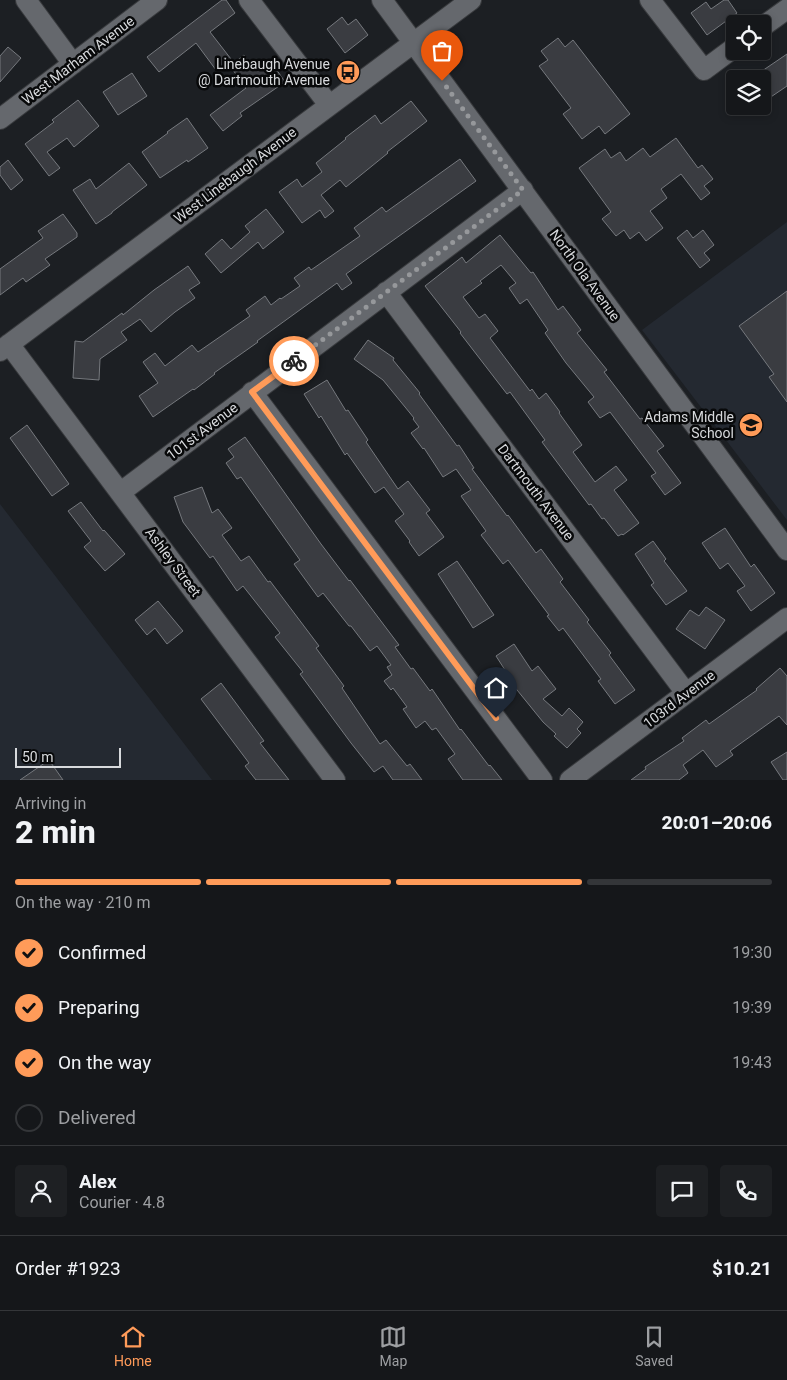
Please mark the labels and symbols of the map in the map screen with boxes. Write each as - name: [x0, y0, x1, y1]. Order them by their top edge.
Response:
- street label: West Marham Avenue: [19, 13, 137, 107]
- pin: [421, 30, 463, 81]
- place label: Linebaugh Avenue @ Dartmouth Avenue: [198, 56, 330, 88]
- bus stop icon: Linebaugh Avenue @ Dartmouth Avenue: [335, 59, 361, 85]
- street label: West Linebaugh Avenue: [171, 124, 299, 226]
- street label: North Ola Avenue: [547, 226, 623, 324]
- courier: [269, 336, 319, 386]
- street label: 101st Avenue: [163, 399, 241, 463]
- place label: Adams Middle School: [644, 409, 734, 441]
- school or university icon: Adams Middle School: [738, 412, 764, 438]
- street label: Dartmouth Avenue: [495, 441, 577, 543]
- street label: Ashley Street: [142, 525, 204, 600]
- pin: [475, 667, 517, 718]
- street label: 103rd Avenue: [640, 667, 718, 731]
- scale bar: [15, 745, 121, 768]

